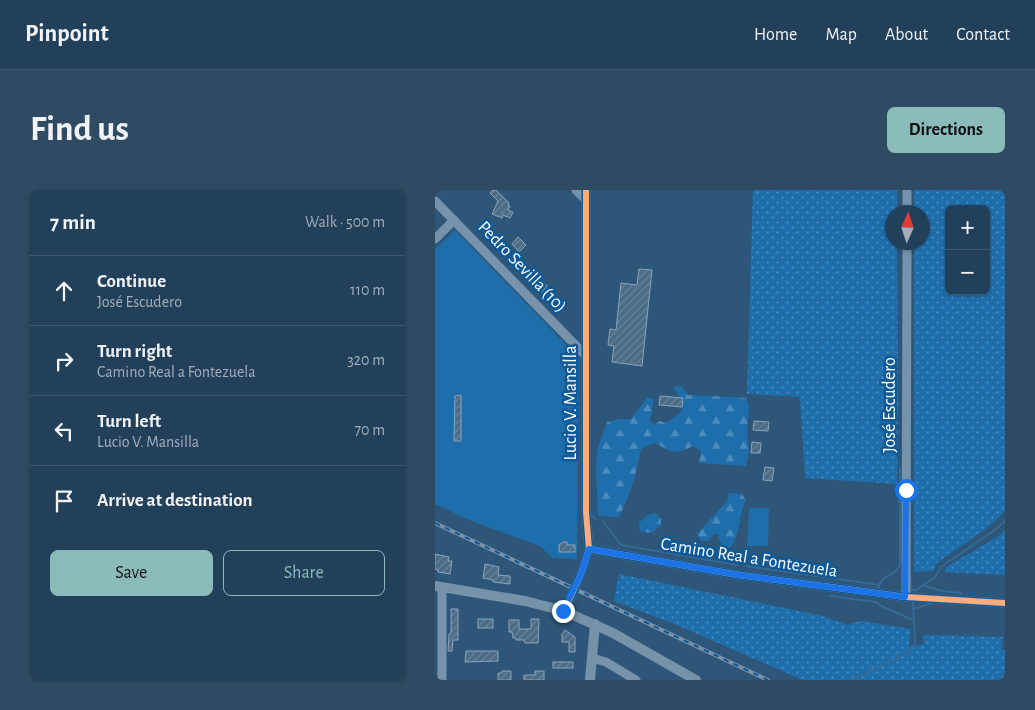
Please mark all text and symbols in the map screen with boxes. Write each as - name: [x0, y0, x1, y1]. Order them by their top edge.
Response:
- text: Pinpoint: [25, 22, 109, 46]
- text: Home: [754, 26, 797, 44]
- text: Map: [825, 26, 857, 44]
- text: About: [885, 26, 928, 44]
- text: Contact: [956, 26, 1010, 44]
- button: Directions: [887, 107, 1005, 153]
- text: Find us: [30, 112, 129, 147]
- north arrow: [885, 205, 930, 250]
- map controls: [945, 205, 990, 295]
- button: +: [945, 205, 990, 250]
- text: 7 min: [50, 212, 96, 233]
- text: Walk · 500 m: [305, 214, 385, 230]
- street label: Pedro Sevilla (10): [474, 218, 570, 316]
- button: −: [945, 250, 990, 295]
- text: Continue: [97, 272, 166, 291]
- icon: ahead: [50, 277, 78, 305]
- text: 110 m: [350, 282, 385, 298]
- text: José Escudero: [97, 294, 182, 310]
- text: Turn right: [97, 342, 172, 361]
- street label: Lucio V. Mansilla: [562, 345, 580, 461]
- icon: right: [50, 347, 78, 375]
- text: 320 m: [347, 352, 385, 368]
- street label: José Escudero: [881, 357, 899, 453]
- text: Camino Real a Fontezuela: [97, 364, 256, 380]
- text: Turn left: [97, 412, 161, 431]
- icon: left: [50, 417, 78, 445]
- text: 70 m: [354, 422, 385, 438]
- text: Lucio V. Mansilla: [97, 434, 199, 450]
- route start: [895, 479, 918, 502]
- icon: arrive: [50, 487, 78, 515]
- text: Arrive at destination: [97, 491, 253, 510]
- street label: Camino Real a Fontezuela: [659, 535, 839, 581]
- button: Save: [50, 550, 213, 596]
- button: Share: [223, 550, 385, 596]
- route end: [552, 600, 575, 623]

